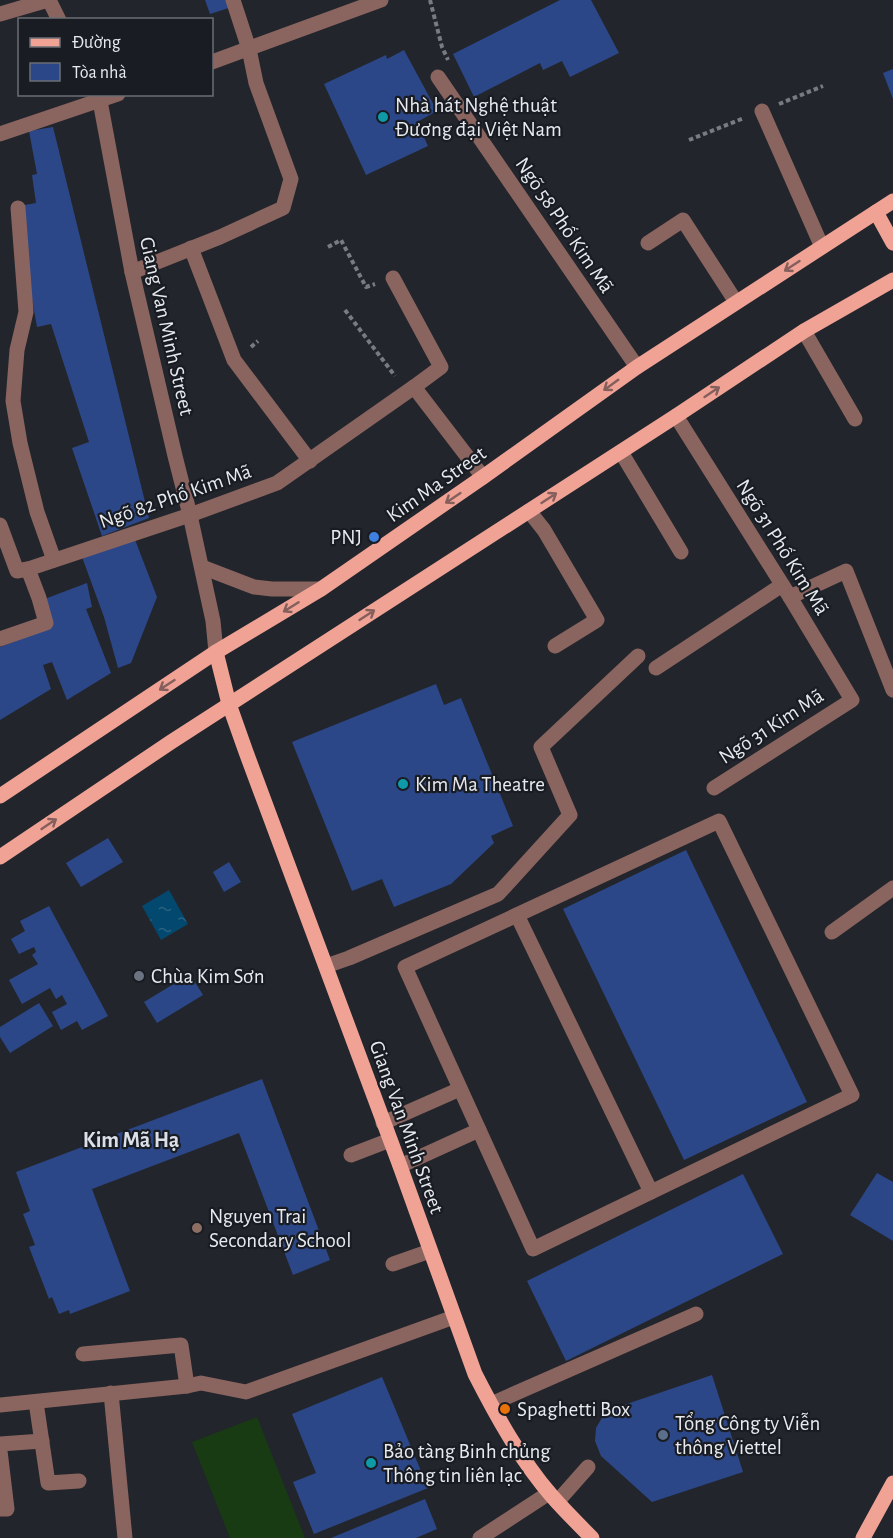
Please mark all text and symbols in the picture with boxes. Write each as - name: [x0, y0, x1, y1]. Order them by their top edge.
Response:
- legend: [18, 18, 213, 96]
- text: Đường: [72, 34, 121, 52]
- text: Tòa nhà: [72, 64, 127, 82]
- place label: Nhà hát Nghệ thuật Đương đại Việt Nam: [395, 95, 562, 140]
- marker: Nhà hát Nghệ thuật Đương đại Việt Nam: [376, 110, 390, 124]
- street label: Ngõ 58 Phố Kim Mã: [512, 154, 618, 297]
- street label: Giang Van Minh Street: [136, 235, 197, 418]
- one-way arrow: [784, 261, 801, 273]
- one-way arrow: [604, 379, 620, 391]
- one-way arrow: [704, 386, 721, 399]
- street label: Kim Ma Street: [383, 442, 490, 526]
- street label: Ngõ 82 Phố Kim Mã: [96, 461, 254, 532]
- street label: Ngõ 31 Phố Kim Mã: [732, 476, 833, 619]
- one-way arrow: [445, 492, 461, 504]
- one-way arrow: [540, 492, 557, 505]
- place label: PNJ: [330, 527, 362, 548]
- marker: PNJ: [367, 530, 381, 544]
- one-way arrow: [283, 602, 300, 614]
- one-way arrow: [358, 609, 375, 621]
- one-way arrow: [159, 679, 176, 691]
- street label: Ngõ 31 Kim Mã: [715, 685, 828, 768]
- place label: Kim Ma Theatre: [415, 774, 545, 795]
- marker: Kim Ma Theatre: [396, 777, 410, 791]
- one-way arrow: [40, 818, 56, 830]
- place label: Chùa Kim Sơn: [151, 966, 265, 987]
- marker: Chùa Kim Sơn: [132, 969, 146, 983]
- street label: Giang Van Minh Street: [365, 1038, 448, 1217]
- district label: Kim Mã Hạ: [83, 1129, 180, 1151]
- place label: Nguyen Trai Secondary School: [209, 1206, 351, 1251]
- marker: Nguyen Trai Secondary School: [190, 1221, 204, 1235]
- place label: Spaghetti Box: [517, 1399, 630, 1420]
- marker: Spaghetti Box: [498, 1402, 512, 1416]
- place label: Tổng Công ty Viễn thông Viettel: [675, 1412, 820, 1458]
- marker: Tổng Công ty Viễn thông Viettel: [656, 1428, 670, 1442]
- place label: Bảo tàng Binh chủng Thông tin liên lạc: [383, 1441, 551, 1486]
- marker: Bảo tàng Binh chủng Thông tin liên lạc: [364, 1456, 378, 1470]

